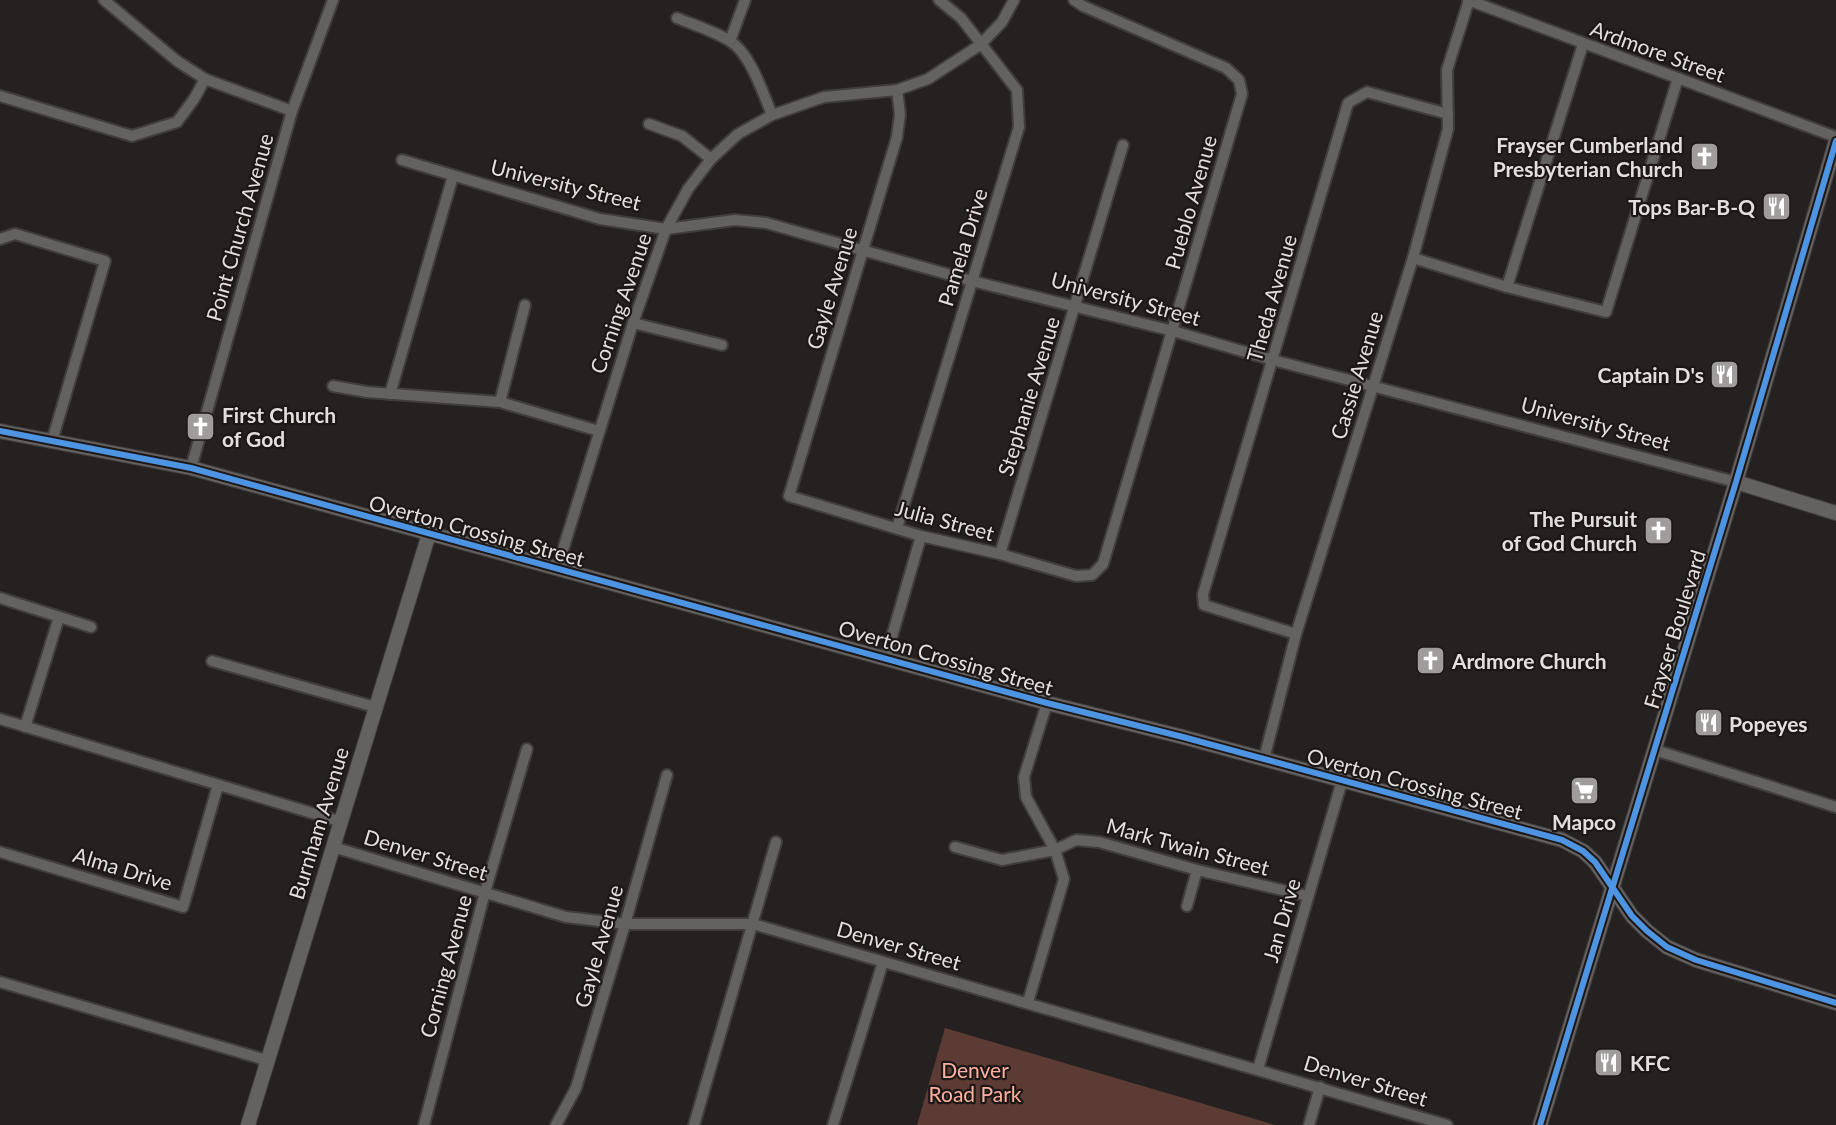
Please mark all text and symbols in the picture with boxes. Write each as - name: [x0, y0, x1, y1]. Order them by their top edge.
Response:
- street label: Ardmore Street: [1587, 15, 1729, 87]
- street label: Point Church Avenue: [200, 130, 278, 324]
- street label: Pueblo Avenue: [1159, 132, 1221, 272]
- place label: Frayser Cumberland Presbyterian Church: [1493, 132, 1683, 181]
- church icon: Frayser Cumberland Presbyterian Church: [1688, 140, 1720, 172]
- street label: University Street: [488, 153, 644, 215]
- street label: Pamela Drive: [932, 185, 992, 309]
- restaurant icon: Tops Bar-B-Q: [1760, 190, 1792, 222]
- place label: Tops Bar-B-Q: [1628, 194, 1755, 219]
- street label: Gayle Avenue: [801, 224, 861, 352]
- street label: Corning Avenue: [584, 229, 656, 377]
- street label: Theda Avenue: [1241, 231, 1301, 365]
- street label: University Street: [1049, 266, 1204, 330]
- street label: Cassie Avenue: [1325, 308, 1387, 442]
- street label: Stephanie Avenue: [992, 313, 1064, 479]
- restaurant icon: Captain D's: [1709, 358, 1741, 390]
- place label: Captain D's: [1598, 362, 1704, 387]
- street label: University Street: [1519, 391, 1674, 455]
- place label: First Church of God: [222, 402, 336, 451]
- church icon: First Church of God: [185, 410, 217, 442]
- street label: Overton Crossing Street: [366, 489, 588, 571]
- street label: Julia Street: [893, 495, 998, 545]
- place label: The Pursuit of God Church: [1502, 506, 1637, 555]
- church icon: The Pursuit of God Church: [1642, 514, 1674, 546]
- street label: Frayser Boulevard: [1638, 546, 1710, 712]
- street label: Overton Crossing Street: [836, 614, 1057, 700]
- church icon: Ardmore Church: [1415, 644, 1447, 676]
- place label: Ardmore Church: [1451, 648, 1607, 673]
- restaurant icon: Popeyes: [1692, 707, 1724, 739]
- place label: Popeyes: [1729, 711, 1808, 736]
- street label: Overton Crossing Street: [1304, 742, 1526, 824]
- street label: Burnham Avenue: [283, 744, 353, 902]
- supermarket icon: Mapco: [1568, 774, 1600, 806]
- place label: Mapco: [1552, 809, 1616, 834]
- street label: Mark Twain Street: [1104, 812, 1273, 880]
- street label: Denver Street: [361, 823, 491, 885]
- street label: Alma Drive: [70, 841, 176, 895]
- street label: Jan Drive: [1257, 875, 1305, 965]
- street label: Gayle Avenue: [569, 882, 627, 1010]
- street label: Corning Avenue: [414, 892, 476, 1040]
- street label: Denver Street: [834, 915, 964, 975]
- restaurant icon: KFC: [1593, 1046, 1625, 1078]
- street label: Denver Street: [1301, 1049, 1431, 1111]
- place label: KFC: [1630, 1050, 1670, 1075]
- park label: Denver Road Park: [929, 1057, 1022, 1106]

